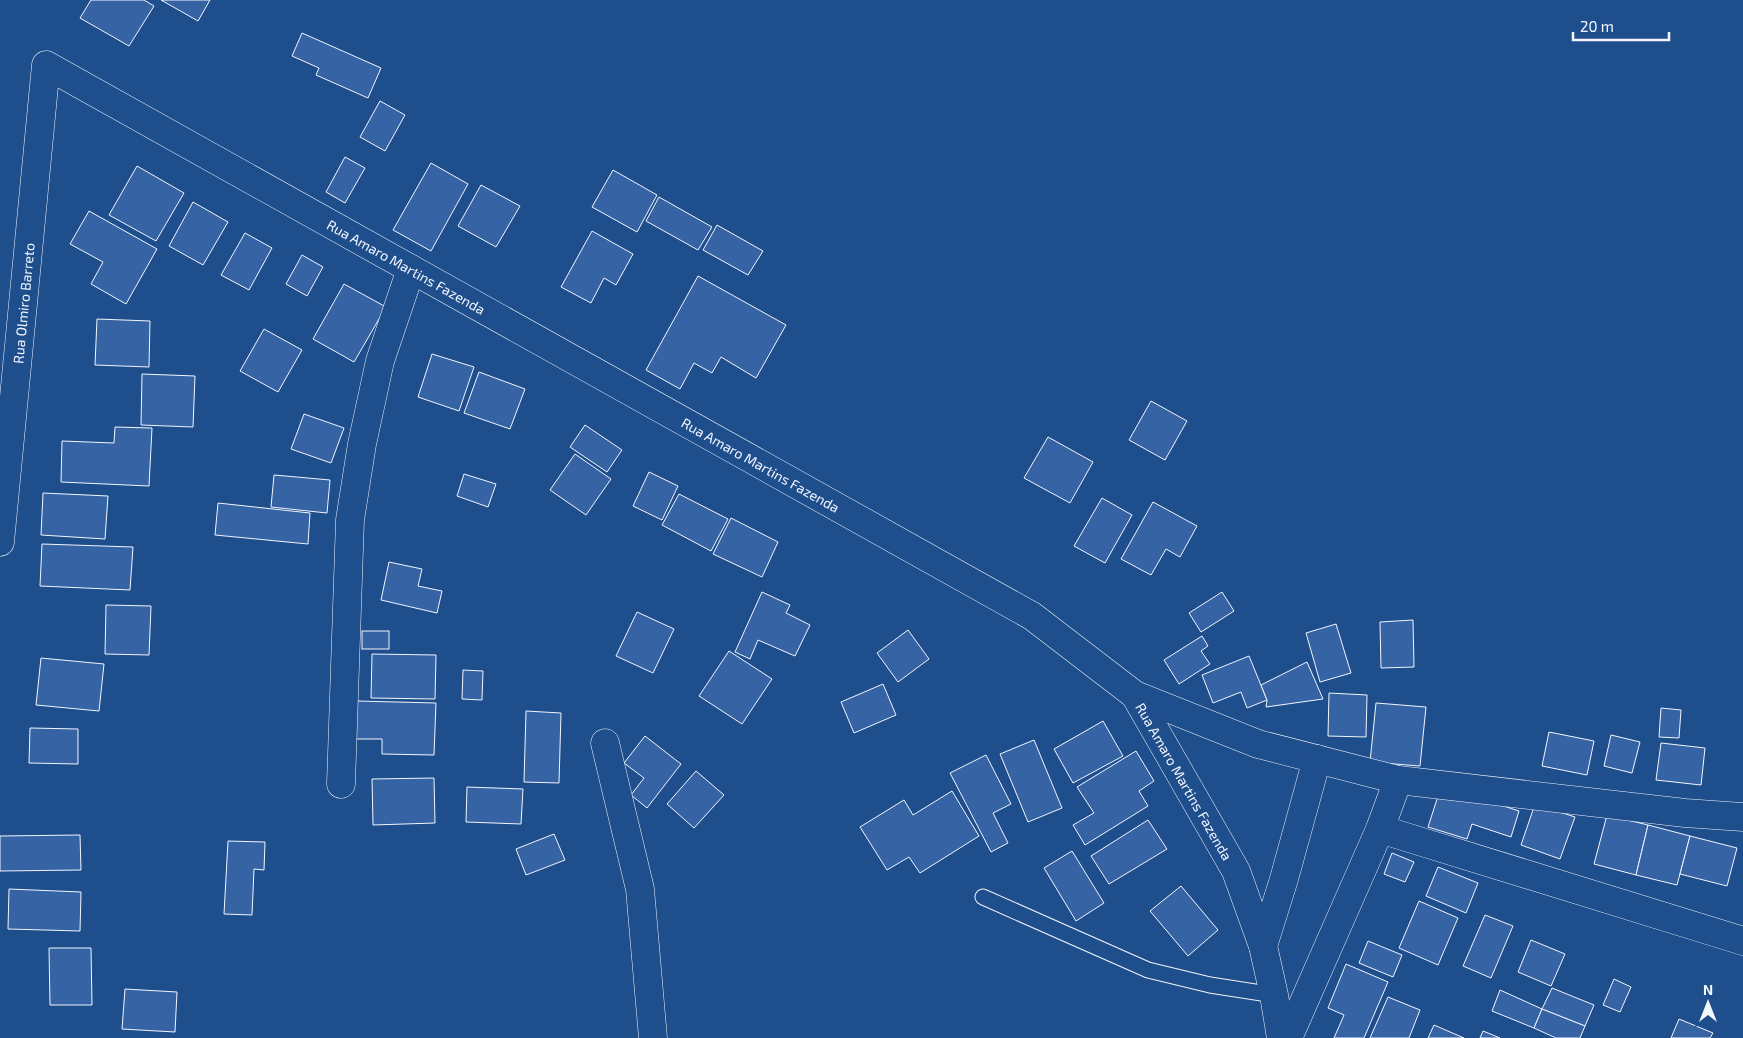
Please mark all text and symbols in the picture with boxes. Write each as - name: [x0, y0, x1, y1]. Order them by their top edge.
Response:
- scale bar: [1573, 10, 1669, 42]
- text: 20 m: [1580, 17, 1614, 35]
- street label: Rua Amaro Martins Fazenda: [324, 215, 488, 317]
- street label: Rua Olmiro Barreto: [9, 242, 37, 364]
- street label: Rua Amaro Martins Fazenda: [679, 413, 843, 515]
- street label: Rua Amaro Martins Fazenda: [1133, 700, 1236, 863]
- north arrow: [1683, 978, 1733, 1028]
- text: N: [1703, 981, 1713, 998]

